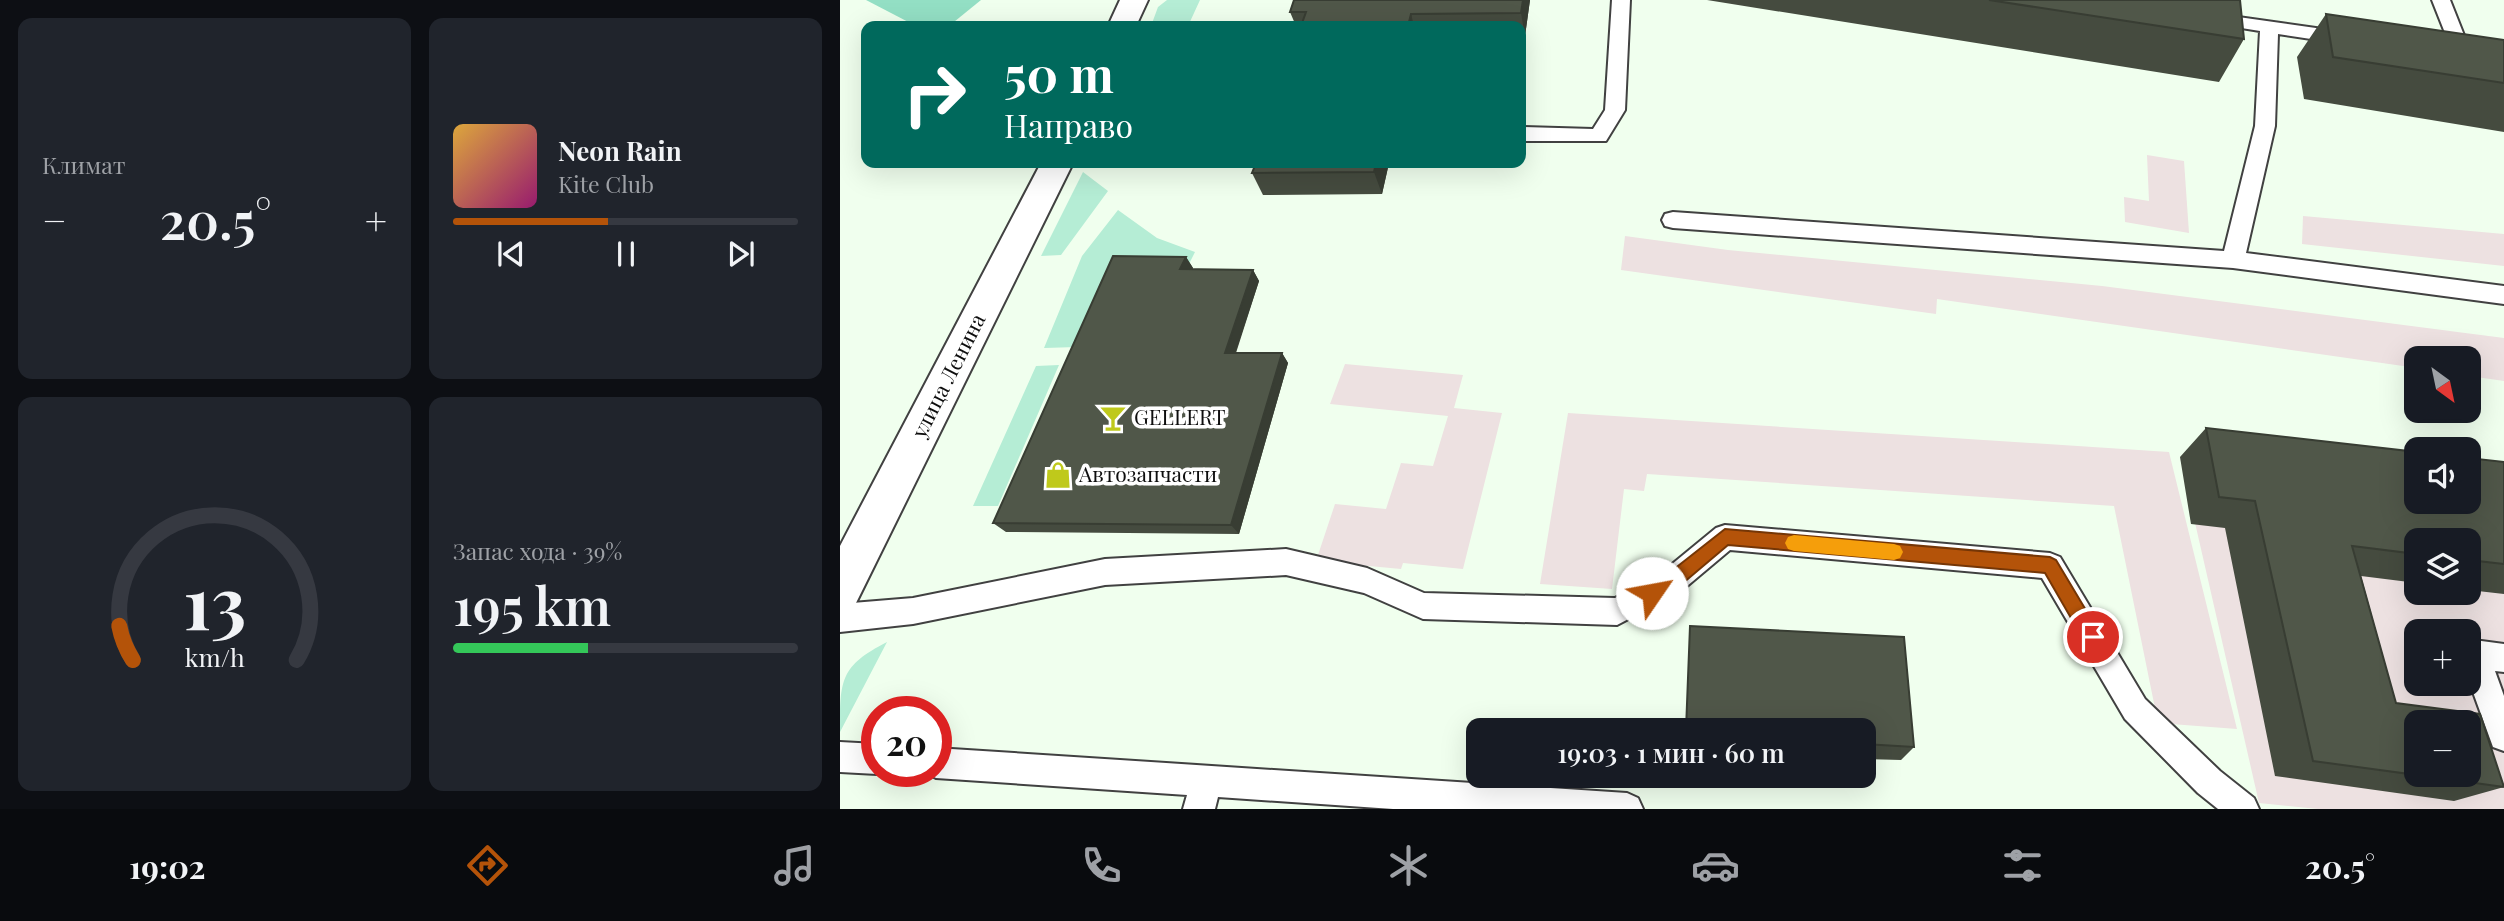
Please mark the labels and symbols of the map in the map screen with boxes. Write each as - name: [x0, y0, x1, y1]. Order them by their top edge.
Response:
- street label: улица Ленина: [903, 308, 991, 443]
- north arrow: [2404, 346, 2482, 424]
- place label: GELLERT: [1134, 402, 1226, 430]
- bar icon: GELLERT: [1098, 403, 1128, 433]
- place label: Автозапчасти: [1078, 459, 1217, 487]
- shop icon: Автозапчасти: [1043, 460, 1073, 490]
- position arrow: [1615, 556, 1689, 630]
- pin: [2063, 607, 2123, 667]
- speed limit sign: 20: [861, 696, 952, 787]

